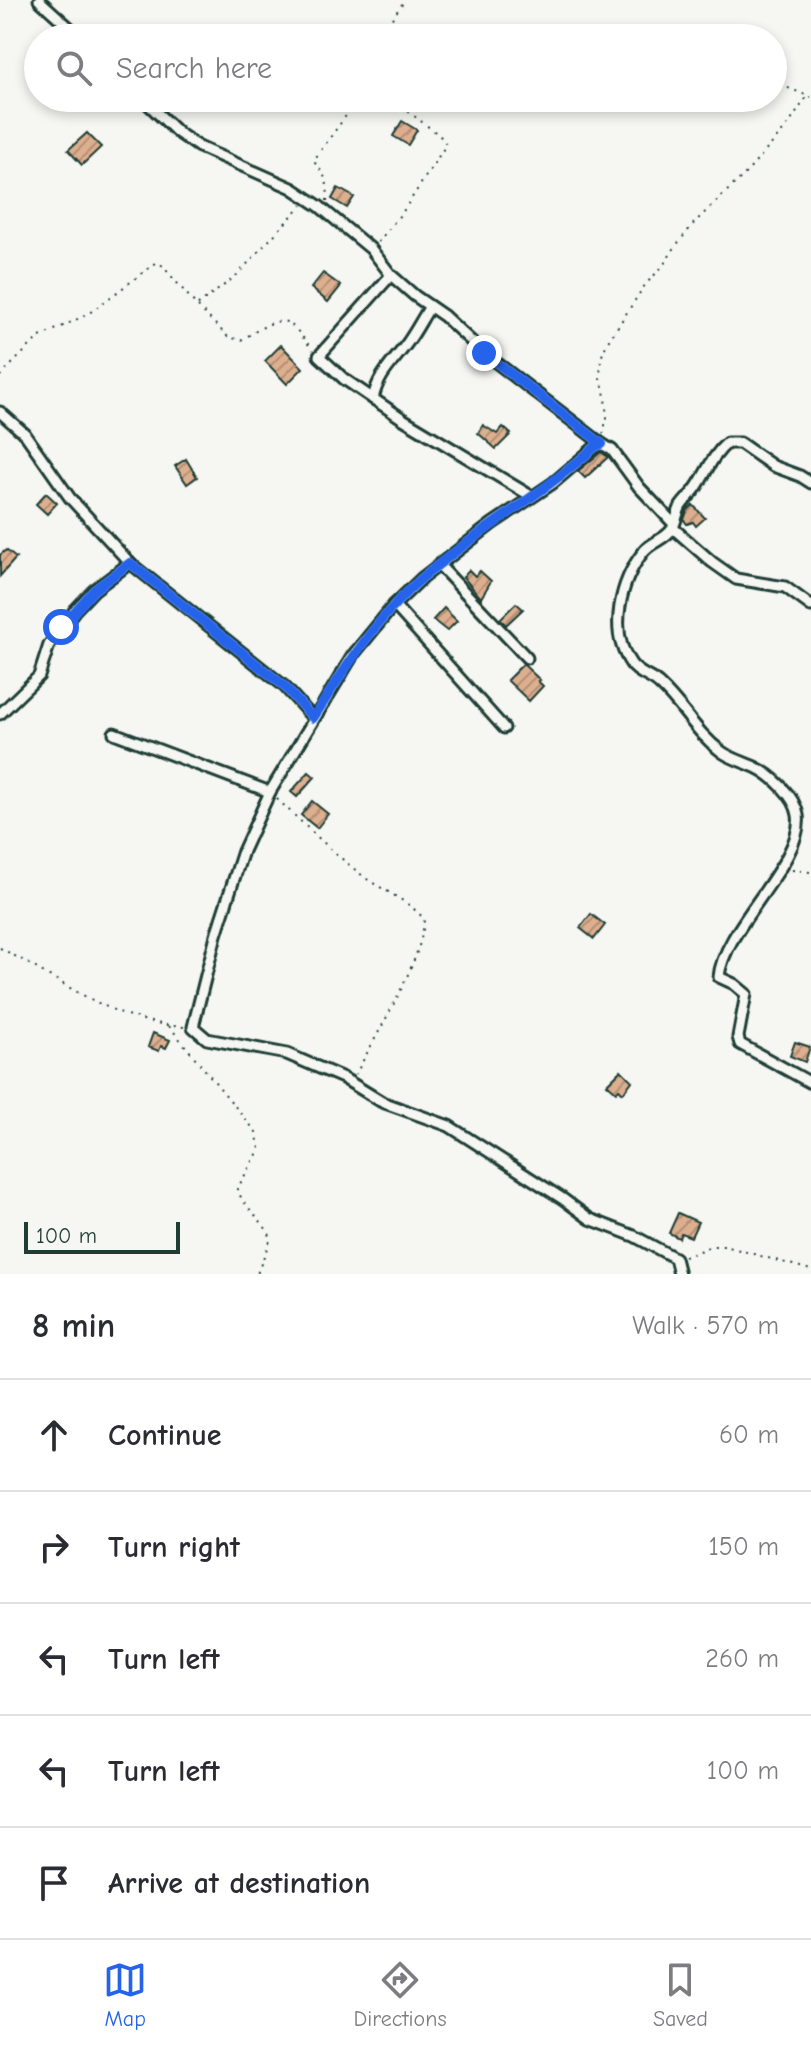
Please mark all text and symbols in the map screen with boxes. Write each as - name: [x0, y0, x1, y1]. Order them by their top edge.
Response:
- search box: [24, 24, 787, 112]
- icon: search: [52, 46, 96, 90]
- text: Search here: [116, 51, 272, 86]
- route end: [466, 335, 502, 371]
- route start: [43, 609, 79, 645]
- scale bar: [24, 1218, 180, 1254]
- text: 100 m: [36, 1223, 97, 1249]
- text: 8 min: [32, 1306, 115, 1346]
- text: Walk · 570 m: [632, 1311, 779, 1341]
- icon: ahead: [32, 1413, 76, 1457]
- text: Continue: [108, 1418, 222, 1453]
- text: 60 m: [719, 1420, 779, 1450]
- icon: right: [32, 1525, 76, 1569]
- text: Turn right: [108, 1530, 240, 1565]
- text: 150 m: [709, 1532, 779, 1562]
- icon: left: [32, 1637, 76, 1681]
- text: Turn left: [108, 1642, 220, 1677]
- text: 260 m: [705, 1644, 779, 1674]
- icon: left: [32, 1749, 76, 1793]
- text: Turn left: [108, 1754, 220, 1789]
- text: 100 m: [707, 1756, 779, 1786]
- icon: arrive: [32, 1861, 76, 1905]
- text: Arrive at destination: [108, 1866, 370, 1901]
- tab: Map: [103, 1958, 147, 2032]
- tab: Directions: [354, 1958, 447, 2032]
- tab: Saved: [653, 1958, 708, 2032]

